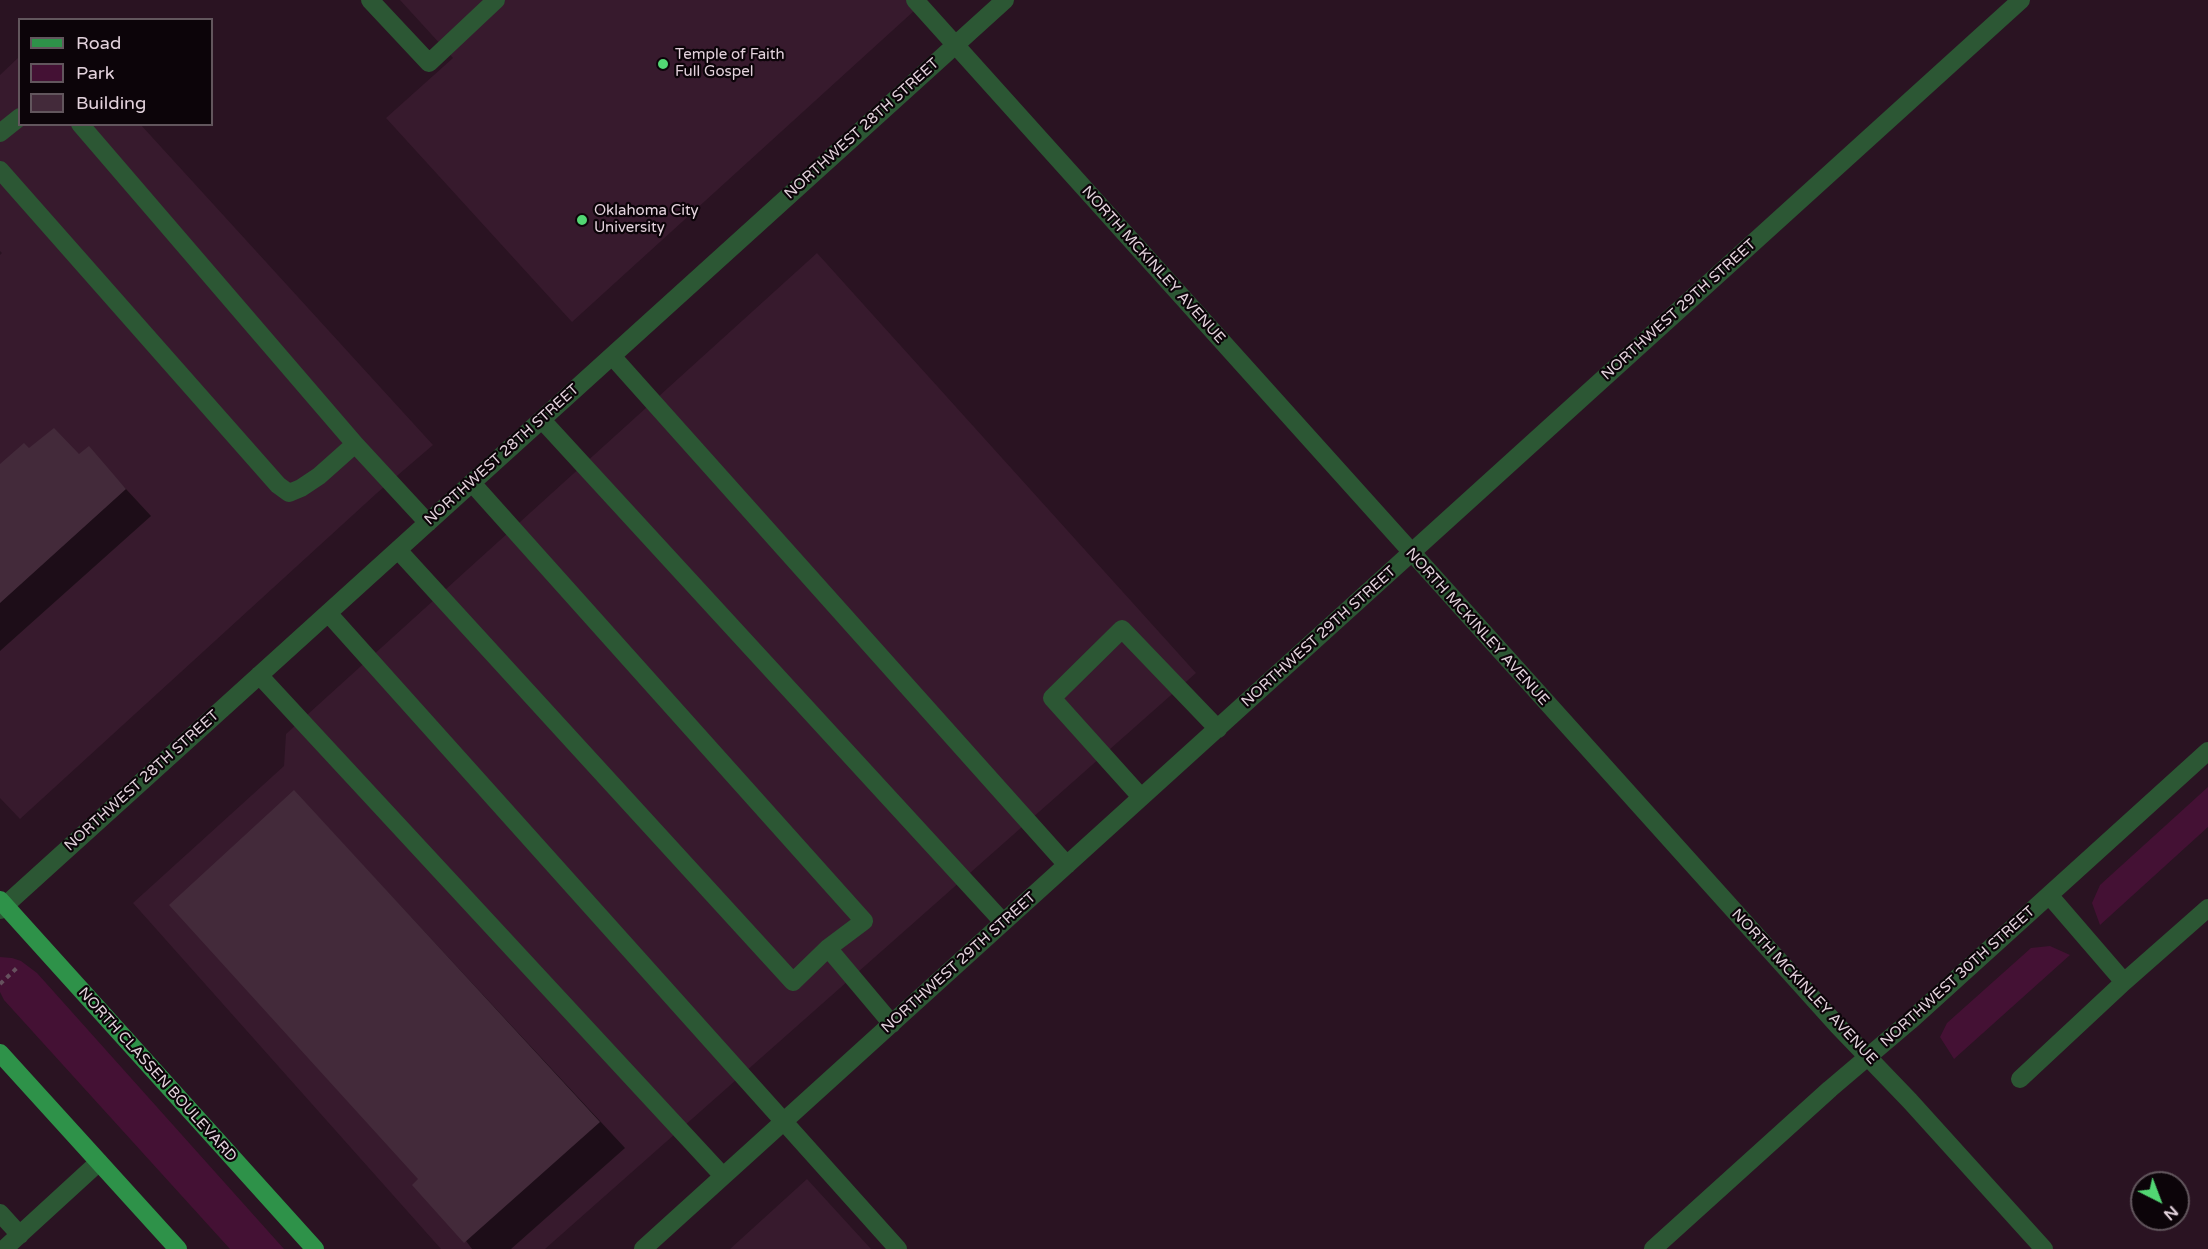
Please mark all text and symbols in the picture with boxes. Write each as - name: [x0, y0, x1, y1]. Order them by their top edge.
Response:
- legend: [18, 18, 213, 126]
- text: Road: [76, 32, 121, 54]
- place label: Temple of Faith Full Gospel: [675, 46, 785, 81]
- street label: NORTHWEST 28TH STREET: [781, 55, 943, 203]
- marker: Temple of Faith Full Gospel: [656, 57, 670, 71]
- text: Park: [76, 62, 114, 84]
- text: Building: [76, 92, 146, 114]
- street label: NORTH MCKINLEY AVENUE: [1077, 183, 1229, 347]
- place label: Oklahoma City University: [594, 202, 699, 237]
- marker: Oklahoma City University: [575, 213, 589, 227]
- street label: NORTHWEST 29TH STREET: [1598, 236, 1760, 384]
- street label: NORTHWEST 28TH STREET: [421, 381, 583, 529]
- street label: NORTH MCKINLEY AVENUE: [1401, 545, 1553, 709]
- street label: NORTHWEST 29TH STREET: [1238, 563, 1400, 711]
- street label: NORTHWEST 28TH STREET: [61, 707, 223, 855]
- street label: NORTHWEST 29TH STREET: [878, 889, 1040, 1037]
- street label: NORTHWEST 30TH STREET: [1877, 903, 2039, 1051]
- street label: NORTH MCKINLEY AVENUE: [1727, 906, 1881, 1068]
- street label: NORTH CLASSEN BOULEVARD: [74, 984, 240, 1166]
- north arrow: [2130, 1171, 2190, 1231]
- text: N: [2159, 1201, 2182, 1225]

